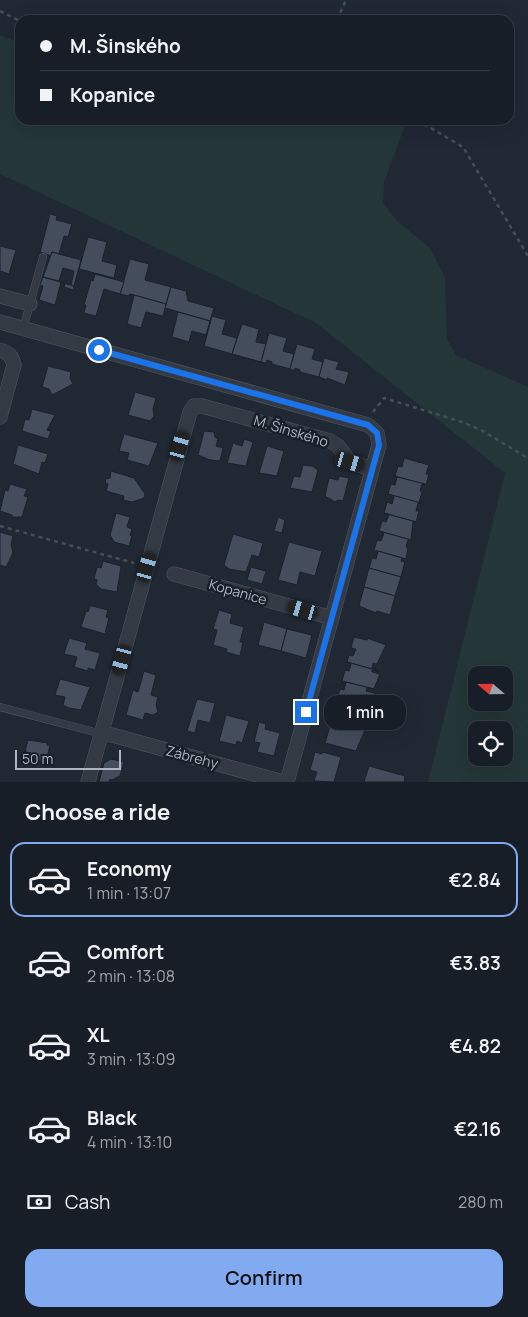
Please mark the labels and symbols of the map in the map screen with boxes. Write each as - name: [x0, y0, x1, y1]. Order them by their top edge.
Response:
- route start: [88, 339, 110, 361]
- street label: M. Šinského: [251, 410, 331, 451]
- car: [168, 430, 191, 462]
- car: [333, 451, 366, 473]
- car: [135, 551, 158, 583]
- street label: Kopanice: [207, 574, 269, 609]
- car: [286, 599, 319, 621]
- car: [110, 644, 133, 676]
- north arrow: [468, 666, 512, 711]
- callout: 1 min: [324, 694, 406, 730]
- route end: [295, 701, 317, 723]
- street label: Zábrehy: [164, 740, 221, 773]
- scale bar: [15, 747, 121, 770]

